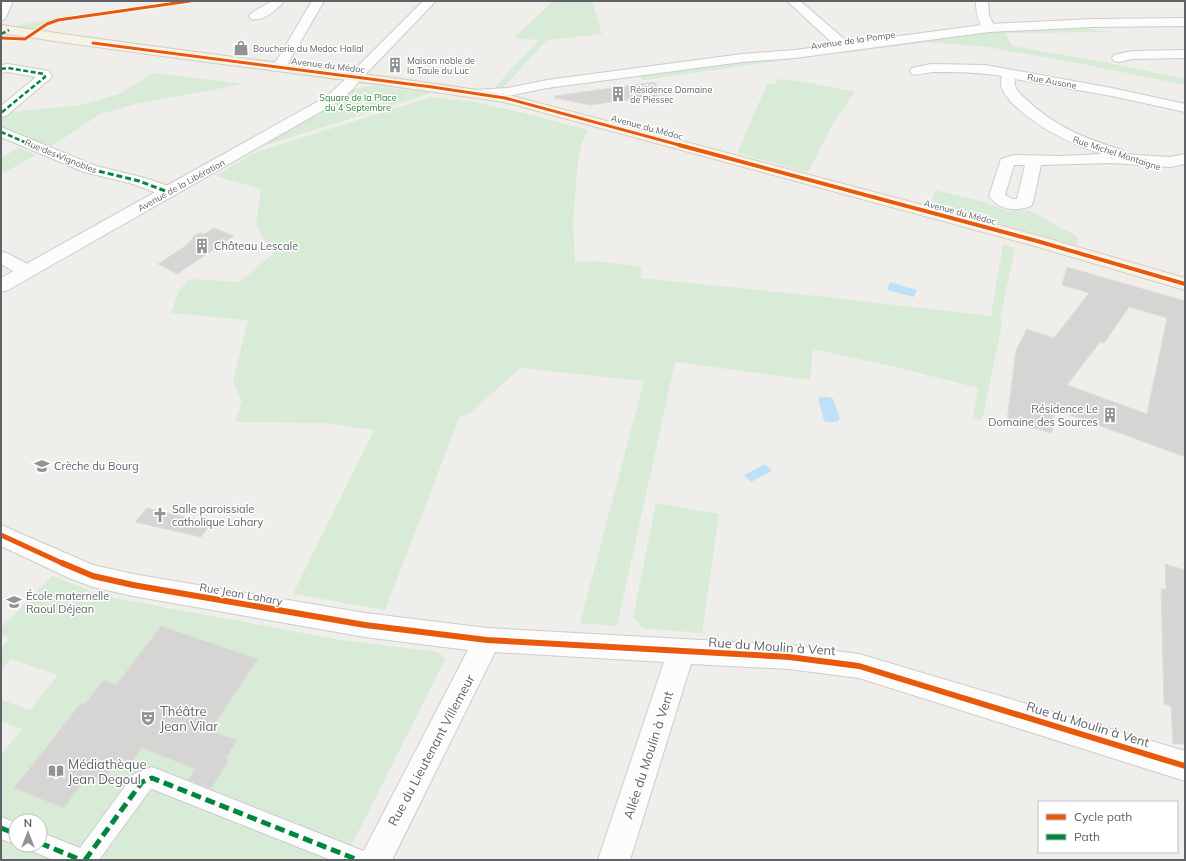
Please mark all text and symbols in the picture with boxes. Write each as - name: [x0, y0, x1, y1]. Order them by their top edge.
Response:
- street label: Avenue de la Pompe: [810, 29, 896, 51]
- shop icon: Boucherie du Medoc Hallal: [232, 39, 250, 57]
- place label: Boucherie du Medoc Hallal: [253, 43, 364, 54]
- street label: Avenue du Médoc: [290, 55, 366, 75]
- place label: Maison noble de la Taule du Luc: [407, 55, 475, 76]
- building icon: Maison noble de la Taule du Luc: [386, 56, 404, 74]
- street label: Rue Ausone: [1026, 71, 1078, 91]
- place label: Résidence Domaine de Piessec: [630, 84, 712, 105]
- building icon: Résidence Domaine de Piessec: [609, 85, 627, 103]
- park label: Square de la Place du 4 Septembre: [319, 92, 397, 113]
- street label: Avenue du Médoc: [610, 112, 685, 142]
- street label: Rue Michel Montaigne: [1072, 134, 1163, 172]
- street label: Rue des Vignobles: [23, 136, 99, 176]
- street label: Avenue de la Libération: [136, 156, 226, 214]
- street label: Avenue du Médoc: [923, 197, 998, 227]
- building icon: Château Lescale: [193, 237, 211, 255]
- place label: Château Lescale: [214, 239, 298, 253]
- place label: Résidence Le Domaine des Sources: [988, 402, 1098, 429]
- building icon: Résidence Le Domaine des Sources: [1101, 406, 1119, 424]
- school or university icon: Crèche du Bourg: [33, 457, 51, 475]
- place label: Crèche du Bourg: [54, 459, 139, 473]
- place label: Salle paroissiale catholique Lahary: [172, 502, 264, 529]
- church icon: Salle paroissiale catholique Lahary: [151, 506, 169, 524]
- street label: Rue Jean Lahary: [198, 580, 284, 608]
- place label: École maternelle Raoul Déjean: [26, 589, 109, 616]
- school or university icon: École maternelle Raoul Déjean: [5, 593, 23, 611]
- street label: Rue du Moulin à Vent: [708, 634, 837, 658]
- street label: Rue du Lieutenant Villemeur: [384, 671, 478, 828]
- street label: Allée du Moulin à Vent: [620, 688, 676, 821]
- street label: Rue du Moulin à Vent: [1025, 698, 1152, 750]
- place label: Théâtre Jean Vilar: [160, 703, 218, 734]
- theatre icon: Théâtre Jean Vilar: [139, 709, 157, 727]
- place label: Médiathèque Jean Degoul: [68, 756, 147, 787]
- library icon: Médiathèque Jean Degoul: [47, 762, 65, 780]
- legend: [1038, 801, 1178, 853]
- text: Cycle path: [1074, 809, 1132, 824]
- north arrow: [8, 813, 48, 853]
- text: N: [24, 816, 32, 830]
- text: Path: [1074, 829, 1100, 844]

